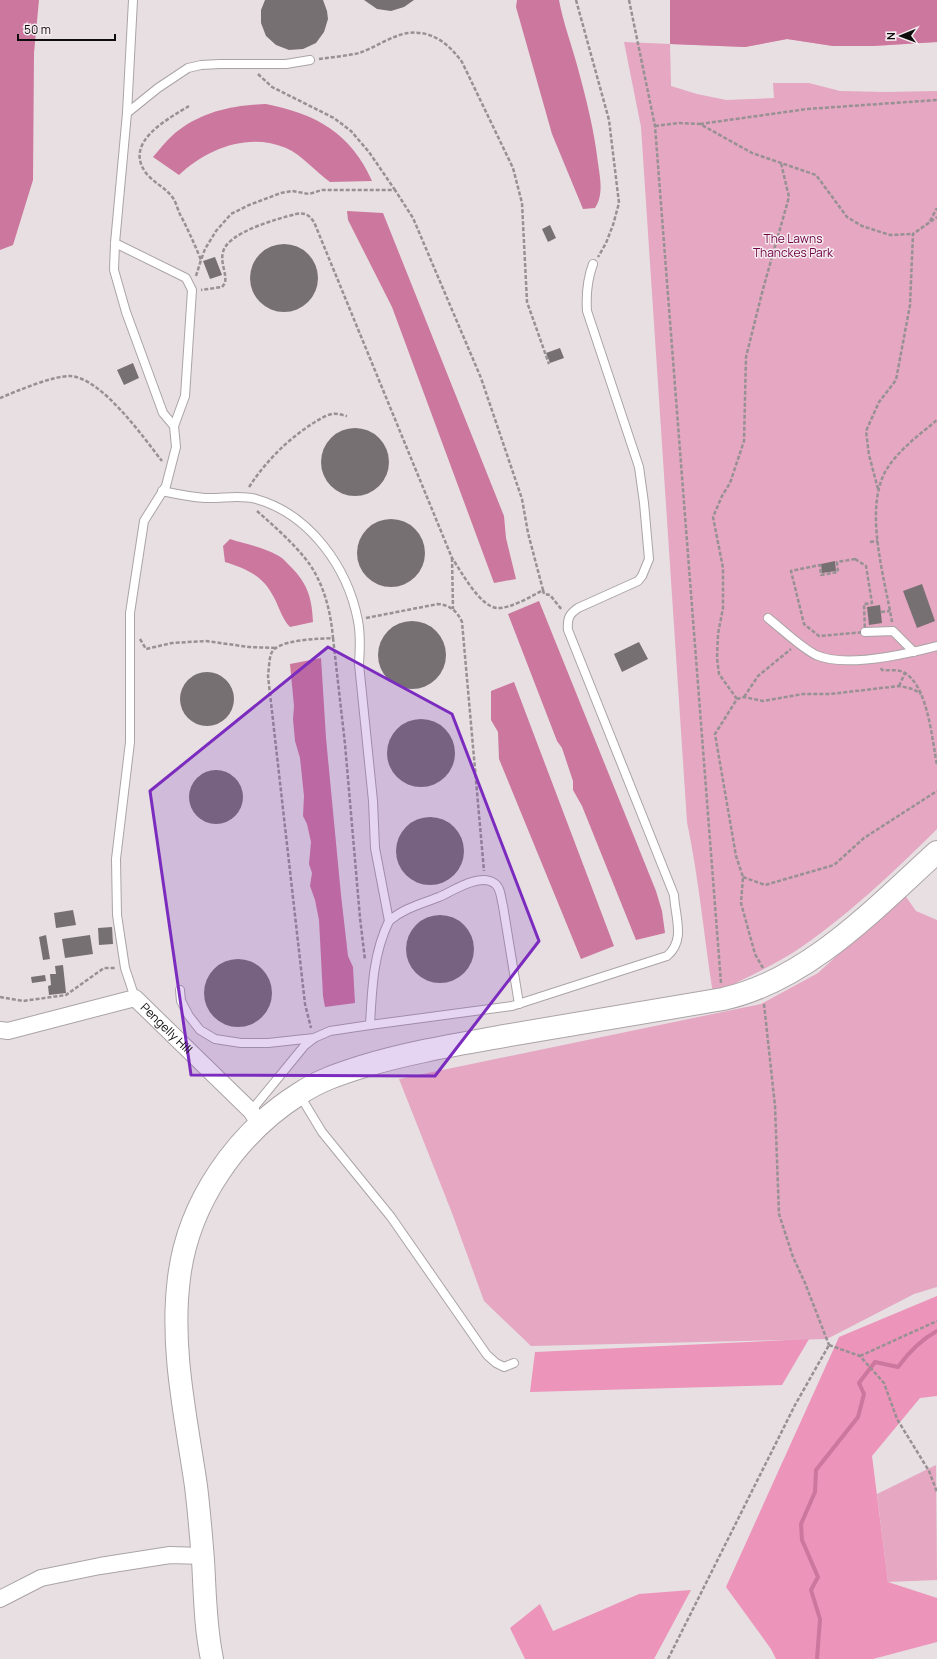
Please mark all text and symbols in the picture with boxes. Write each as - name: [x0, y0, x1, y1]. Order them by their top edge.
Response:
- scale bar: [18, 16, 115, 42]
- north arrow: [881, 16, 921, 56]
- text: 50 m: [24, 21, 51, 38]
- text: N: [883, 32, 898, 40]
- park label: The Lawns Thanckes Park: [753, 230, 834, 261]
- street label: Pengelly Hill: [137, 999, 196, 1057]

